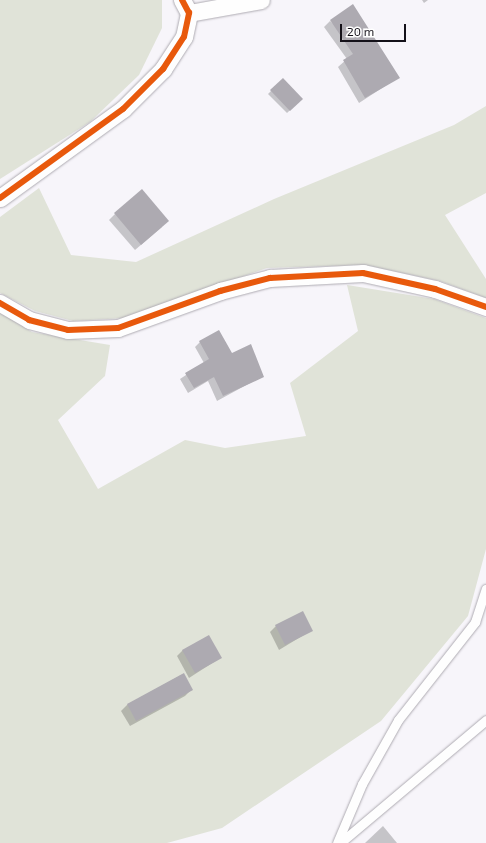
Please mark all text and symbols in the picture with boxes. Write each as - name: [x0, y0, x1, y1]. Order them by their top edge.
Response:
- scale bar: [342, 16, 408, 42]
- text: 20 m: [347, 24, 374, 38]

